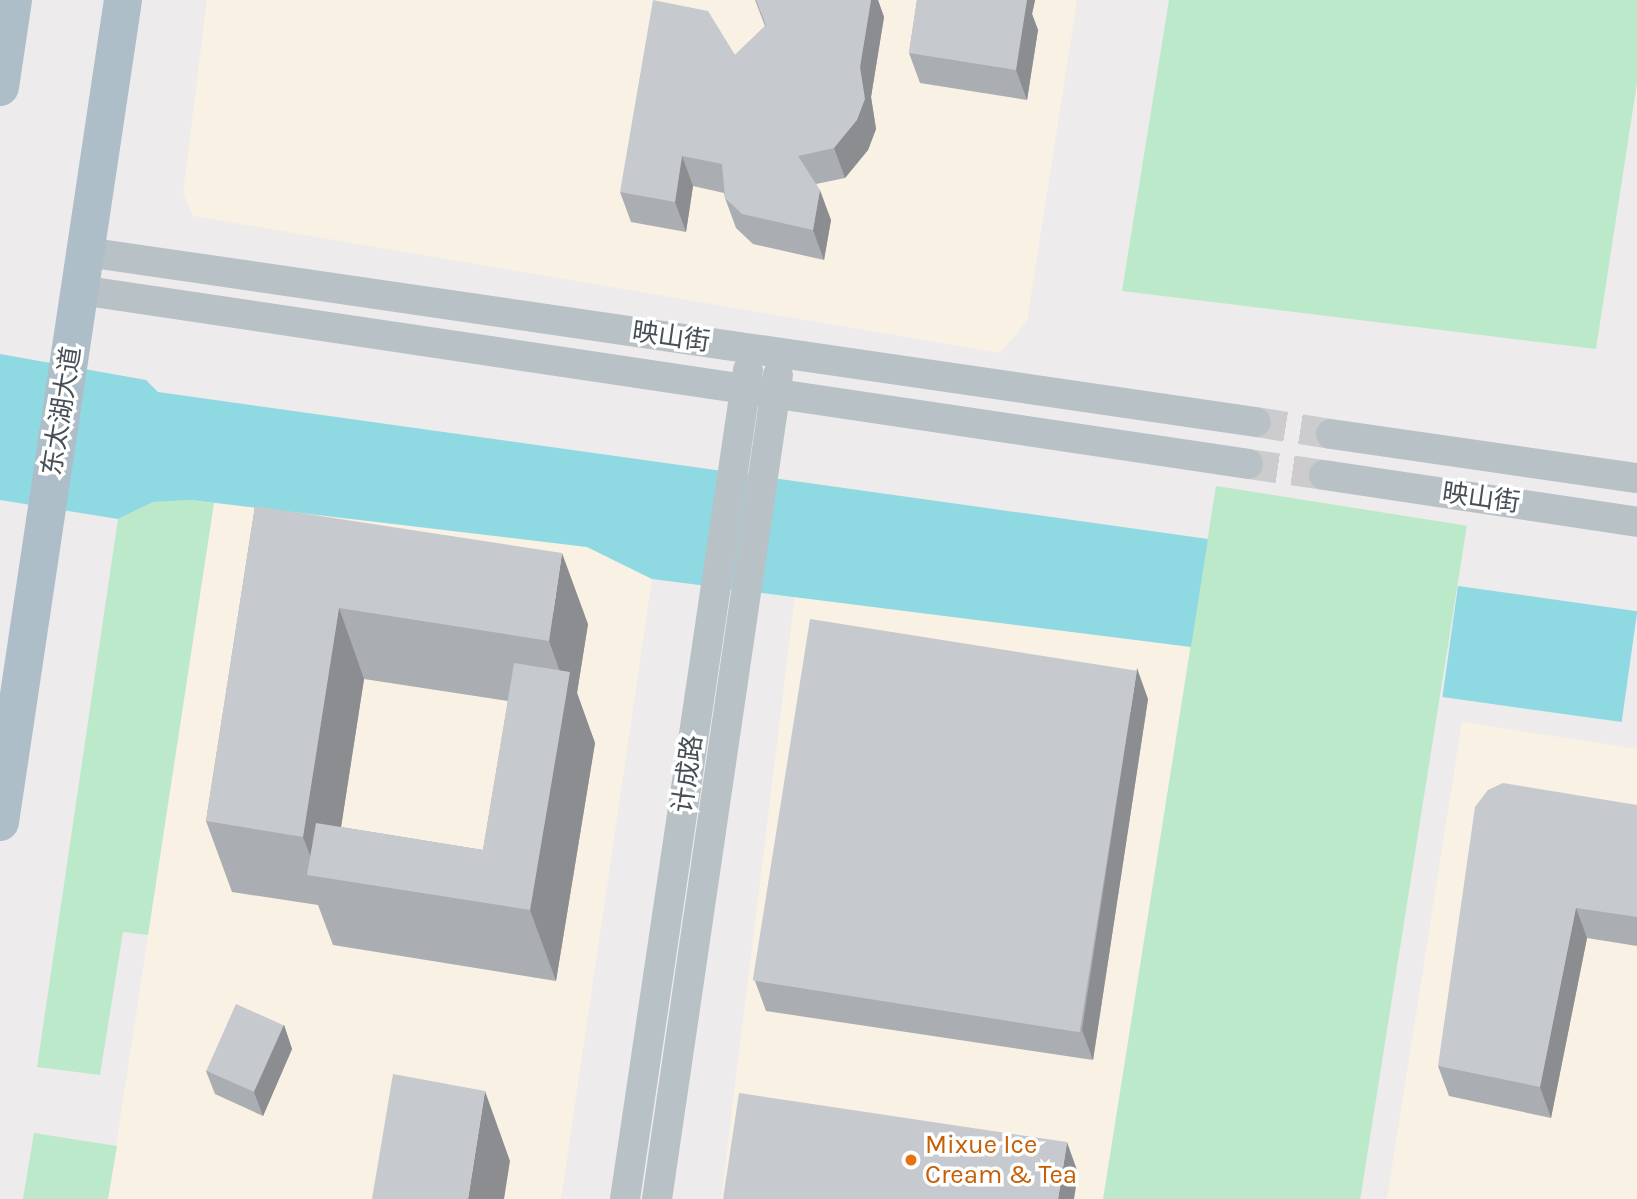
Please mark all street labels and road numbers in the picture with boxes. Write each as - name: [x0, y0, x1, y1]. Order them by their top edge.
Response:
- street label: 映山街: [630, 316, 712, 358]
- street label: 东太湖大道: [36, 344, 88, 478]
- street label: 映山街: [1440, 477, 1522, 519]
- street label: 计成路: [667, 733, 709, 815]

